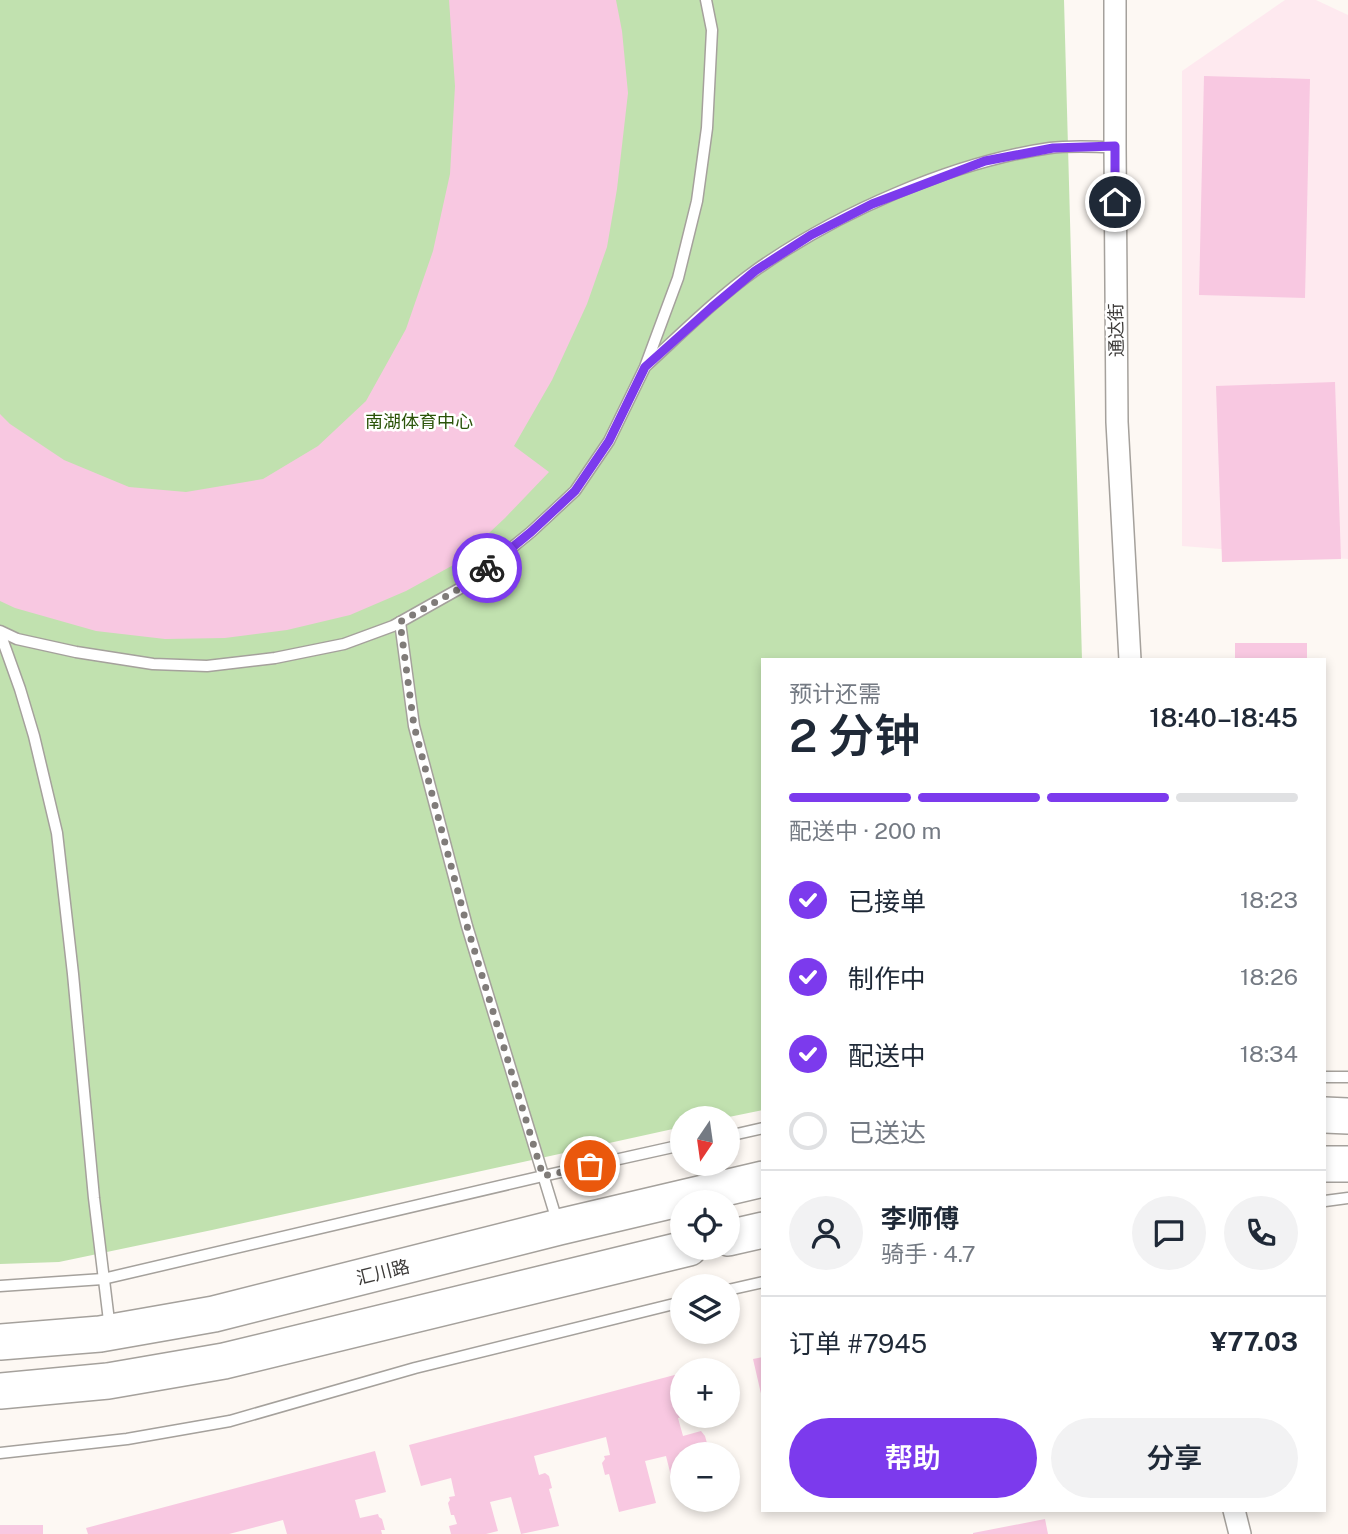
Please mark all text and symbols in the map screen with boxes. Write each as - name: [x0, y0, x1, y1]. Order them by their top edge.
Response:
- pin: [1085, 172, 1145, 232]
- icon: home: [1096, 183, 1134, 221]
- street label: 通达街: [1105, 303, 1127, 357]
- park label: 南湖体育中心: [365, 411, 473, 432]
- courier: [452, 533, 522, 603]
- icon: bike: [468, 549, 506, 587]
- text: 预计还需: [789, 680, 881, 707]
- text: 18:40–18:45: [1149, 702, 1298, 733]
- text: 2 分钟: [789, 708, 920, 762]
- text: 配送中 · 200 m: [789, 817, 942, 844]
- icon: check: [789, 881, 827, 919]
- text: 已接单: [848, 886, 926, 917]
- text: 18:23: [1240, 886, 1298, 913]
- icon: check: [789, 958, 827, 996]
- text: 制作中: [848, 963, 926, 994]
- text: 18:26: [1240, 963, 1298, 990]
- icon: check: [789, 1035, 827, 1073]
- text: 配送中: [848, 1040, 926, 1071]
- text: 18:34: [1240, 1040, 1298, 1067]
- north arrow: [670, 1106, 740, 1176]
- map controls: [670, 1106, 740, 1512]
- text: 已送达: [848, 1117, 926, 1148]
- pin: [560, 1136, 620, 1196]
- icon: bag: [571, 1147, 609, 1185]
- button: locate: [670, 1190, 740, 1260]
- button: person: [789, 1196, 863, 1270]
- button: chat: [1132, 1196, 1206, 1270]
- button: phone: [1224, 1196, 1298, 1270]
- text: 李师傅: [881, 1203, 959, 1234]
- text: 骑手 · 4.7: [881, 1240, 976, 1267]
- street label: 汇川路: [354, 1255, 412, 1289]
- button: layers: [670, 1274, 740, 1344]
- text: ¥77.03: [1210, 1326, 1298, 1357]
- text: 订单 #7945: [789, 1328, 927, 1359]
- button: +: [670, 1358, 740, 1428]
- button: 帮助: [789, 1418, 1037, 1498]
- button: 分享: [1051, 1418, 1298, 1498]
- button: −: [670, 1442, 740, 1512]

